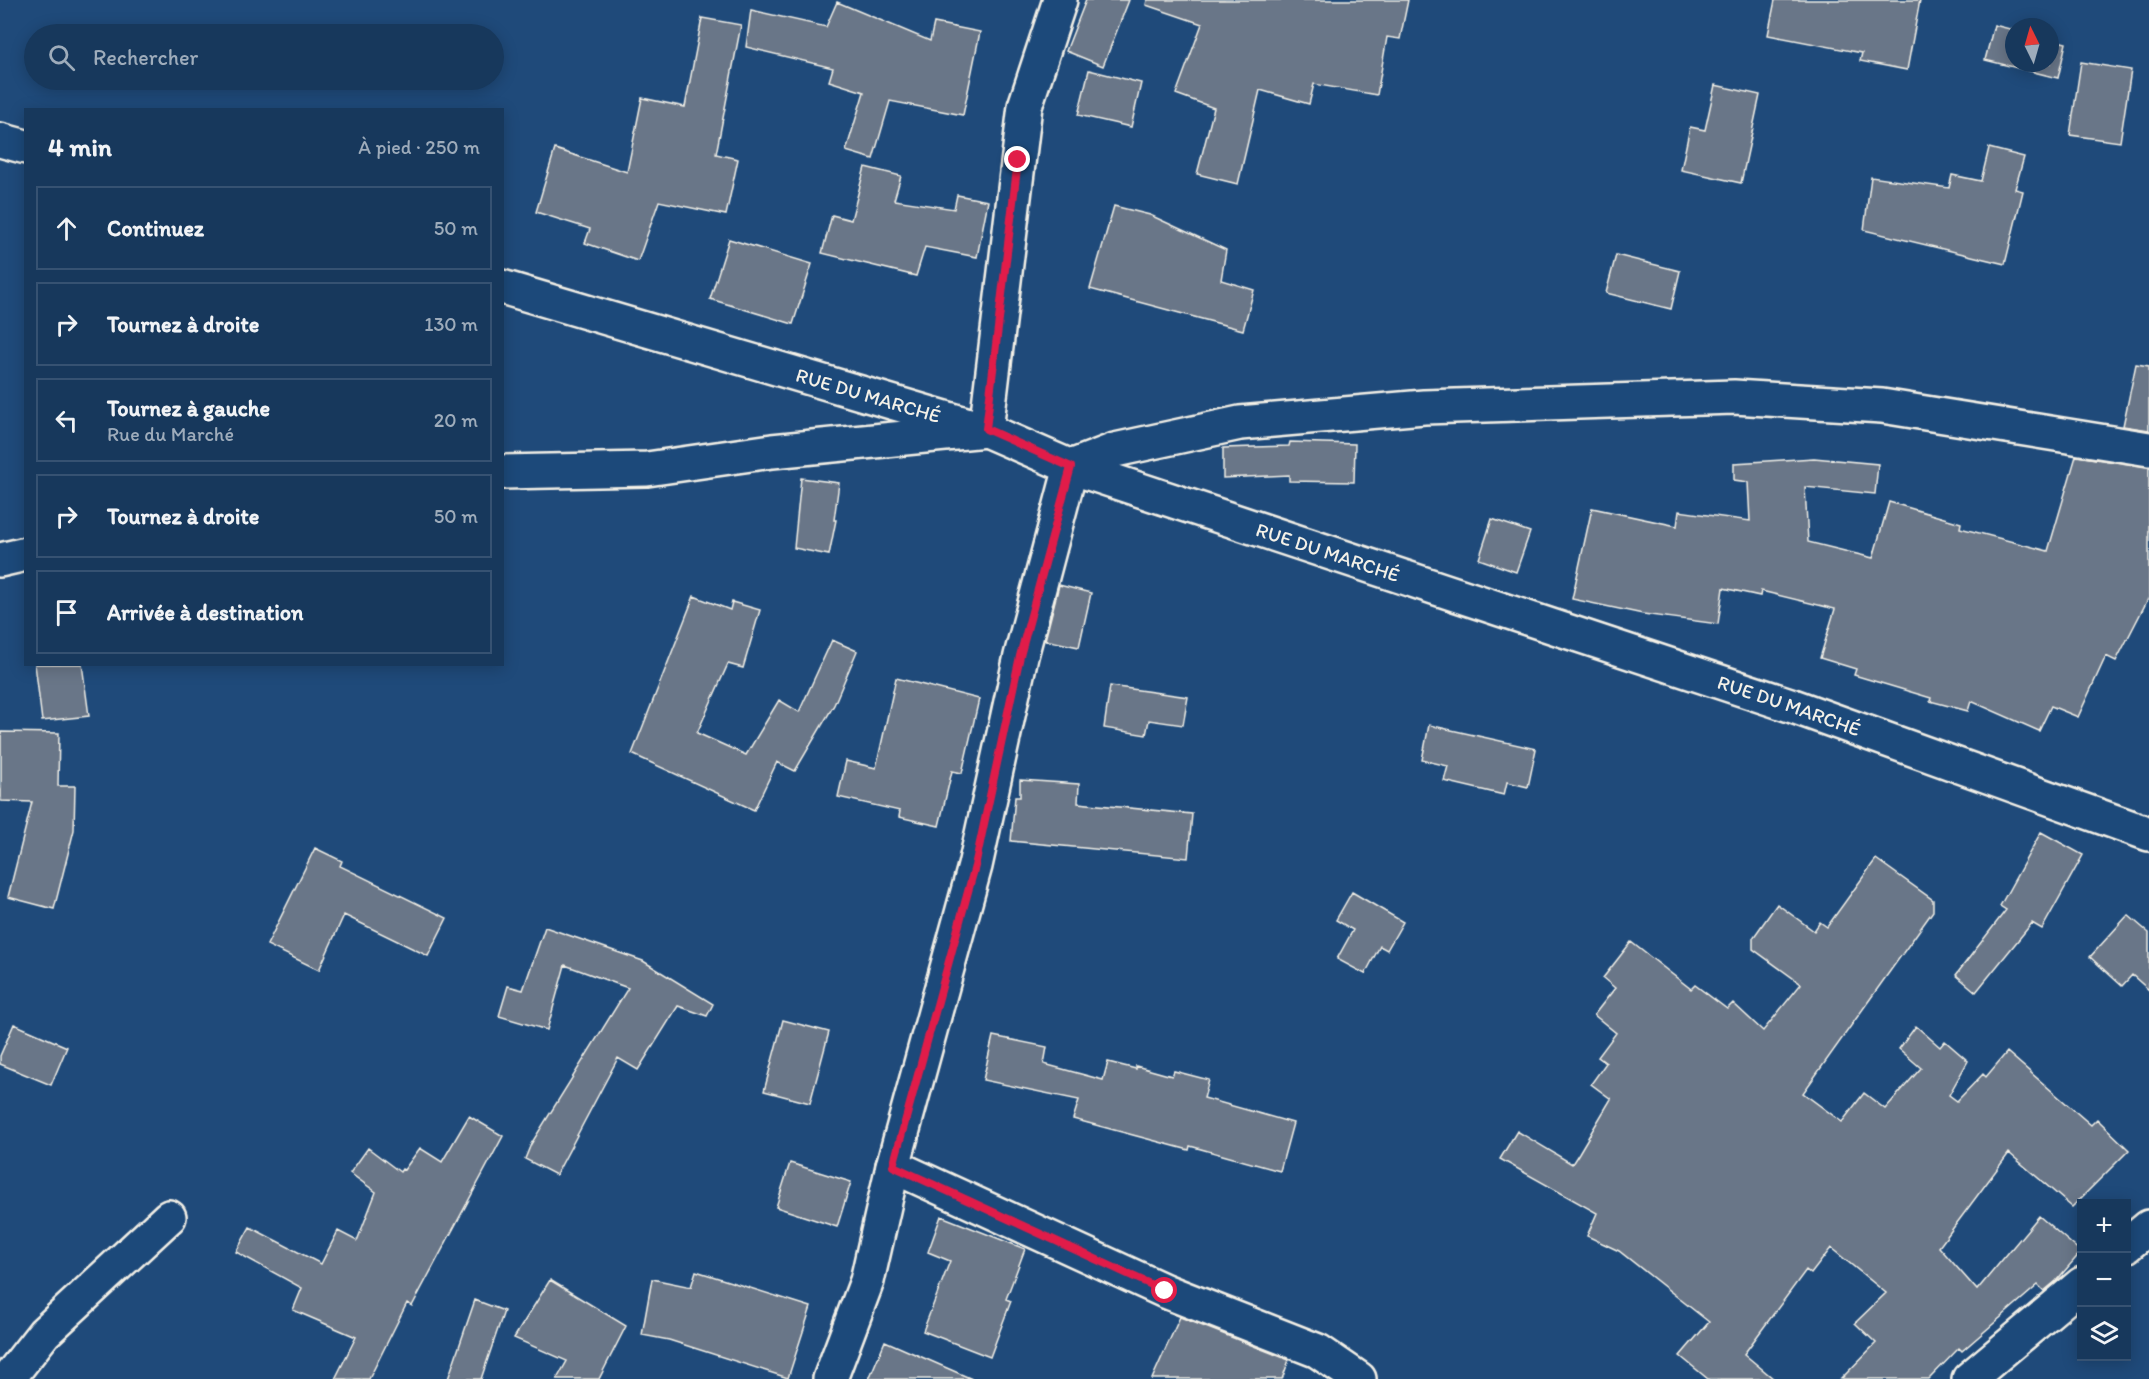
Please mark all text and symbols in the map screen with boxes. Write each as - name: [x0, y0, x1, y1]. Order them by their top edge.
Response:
- north arrow: [2005, 18, 2059, 72]
- search box: [24, 24, 504, 90]
- icon: search: [45, 41, 78, 74]
- text: Rechercher: [93, 44, 198, 71]
- text: 4 min: [48, 131, 112, 163]
- text: À pied · 250 m: [358, 135, 480, 159]
- route end: [1004, 146, 1030, 172]
- icon: ahead: [50, 212, 83, 245]
- text: Continuez: [107, 215, 204, 242]
- text: 50 m: [434, 216, 478, 240]
- icon: right: [50, 308, 83, 341]
- text: Tournez à droite: [107, 311, 259, 338]
- text: 130 m: [424, 312, 478, 336]
- street label: RUE DU MARCHÉ: [793, 363, 944, 428]
- text: Tournez à gauche: [107, 395, 270, 422]
- icon: left: [50, 404, 83, 437]
- text: 20 m: [434, 408, 478, 432]
- text: Rue du Marché: [107, 422, 234, 446]
- icon: right: [50, 500, 83, 533]
- text: Tournez à droite: [107, 503, 259, 530]
- text: 50 m: [434, 504, 478, 528]
- street label: RUE DU MARCHÉ: [1253, 517, 1403, 587]
- icon: arrive: [50, 596, 83, 629]
- text: Arrivée à destination: [107, 599, 303, 626]
- street label: RUE DU MARCHÉ: [1714, 670, 1864, 741]
- map controls: [2077, 1199, 2131, 1361]
- button: +: [2077, 1199, 2131, 1253]
- button: −: [2077, 1253, 2131, 1307]
- route start: [1151, 1277, 1177, 1303]
- button: layers: [2077, 1307, 2131, 1361]

